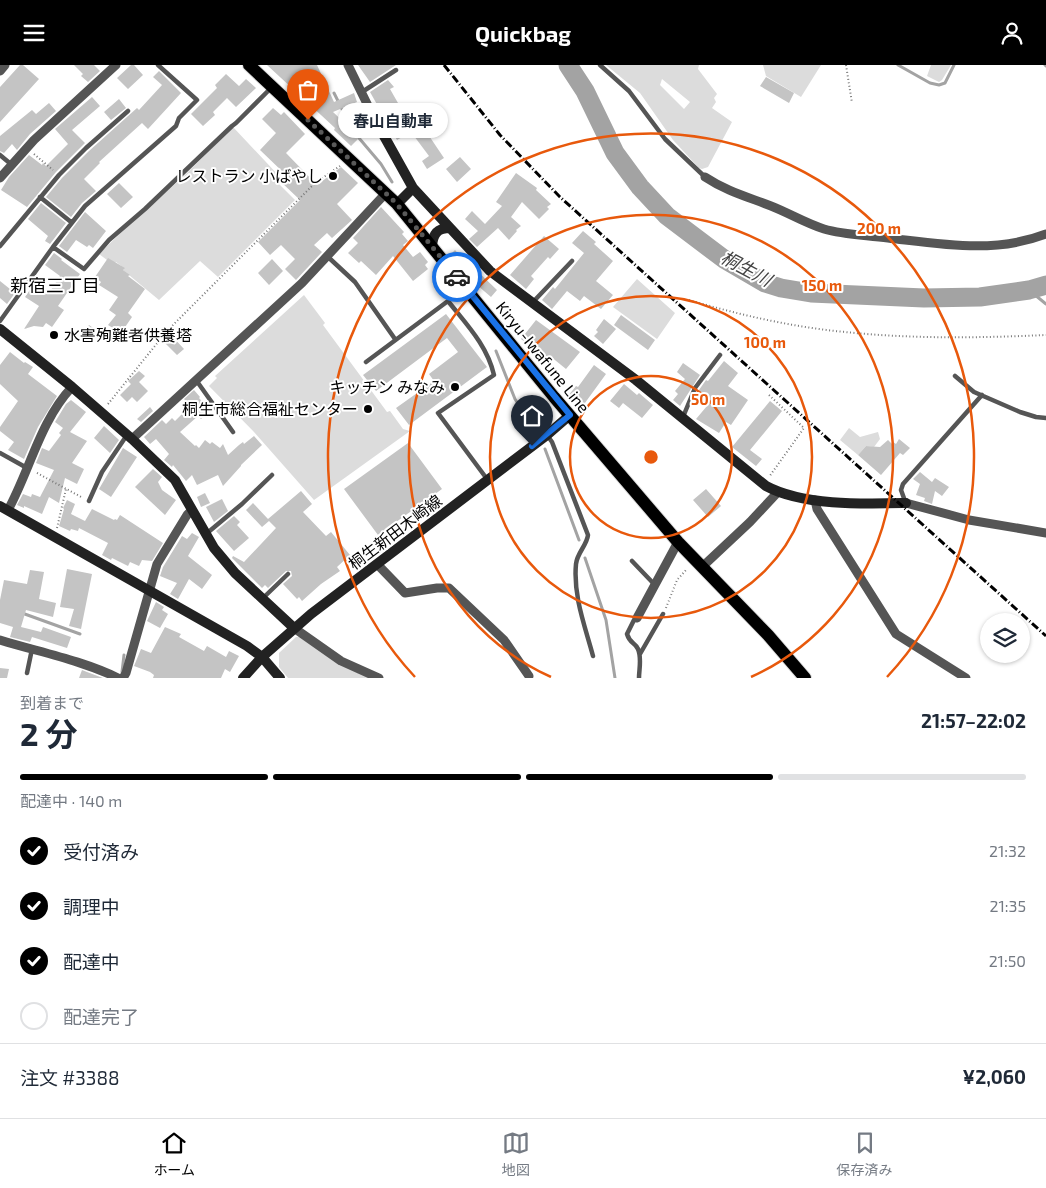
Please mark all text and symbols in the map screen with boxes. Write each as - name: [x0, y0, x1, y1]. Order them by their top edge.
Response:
- icon: menu: [20, 19, 48, 47]
- icon: person: [998, 19, 1026, 47]
- text: Quickbag: [475, 20, 571, 46]
- pin: [287, 69, 329, 120]
- icon: bag: [294, 76, 322, 104]
- callout: 春山自動車: [338, 103, 448, 137]
- text: 春山自動車: [353, 111, 433, 130]
- place label: レストラン 小ばやし: [175, 166, 323, 185]
- marker: レストラン 小ばやし: [327, 170, 339, 182]
- text: 200 m: [857, 219, 901, 237]
- water label: 桐生川: [717, 246, 777, 291]
- courier: [432, 252, 482, 302]
- icon: car: [443, 263, 471, 291]
- district label: 新宿三丁目: [10, 274, 100, 296]
- text: 150 m: [802, 276, 842, 294]
- street label: Kiryu-Iwafune Line: [493, 297, 594, 416]
- place label: 水害殉難者供養塔: [64, 325, 192, 344]
- marker: 水害殉難者供養塔: [48, 329, 60, 341]
- text: 100 m: [744, 333, 786, 351]
- place label: キッチン みなみ: [329, 377, 445, 396]
- marker: キッチン みなみ: [449, 381, 461, 393]
- text: 50 m: [691, 390, 725, 408]
- pin: [511, 395, 553, 446]
- place label: 桐生市総合福祉センター: [182, 399, 358, 418]
- icon: home: [518, 402, 546, 430]
- marker: 桐生市総合福祉センター: [362, 403, 374, 415]
- centre of rings: [642, 448, 660, 466]
- street label: 桐生新田木崎線: [344, 490, 445, 573]
- map controls: [980, 613, 1030, 663]
- button: layers: [980, 613, 1030, 663]
- text: 到着まで: [20, 693, 84, 712]
- text: 21:57–22:02: [921, 709, 1026, 732]
- text: 2 分: [20, 714, 78, 752]
- text: 配達中 · 140 m: [20, 791, 122, 810]
- icon: check: [20, 837, 48, 865]
- text: 受付済み: [63, 840, 139, 863]
- text: 21:32: [989, 841, 1026, 860]
- icon: check: [20, 892, 48, 920]
- text: 調理中: [63, 895, 120, 918]
- text: 21:35: [989, 896, 1026, 915]
- icon: check: [20, 947, 48, 975]
- text: 配達中: [63, 950, 120, 973]
- text: 21:50: [989, 951, 1026, 970]
- text: 配達完了: [63, 1005, 139, 1028]
- text: ¥2,060: [963, 1065, 1026, 1088]
- text: 注文 #3388: [20, 1066, 119, 1089]
- tab: ホーム: [153, 1129, 195, 1179]
- tab: 地図: [502, 1129, 530, 1179]
- tab: 保存済み: [837, 1129, 893, 1179]

